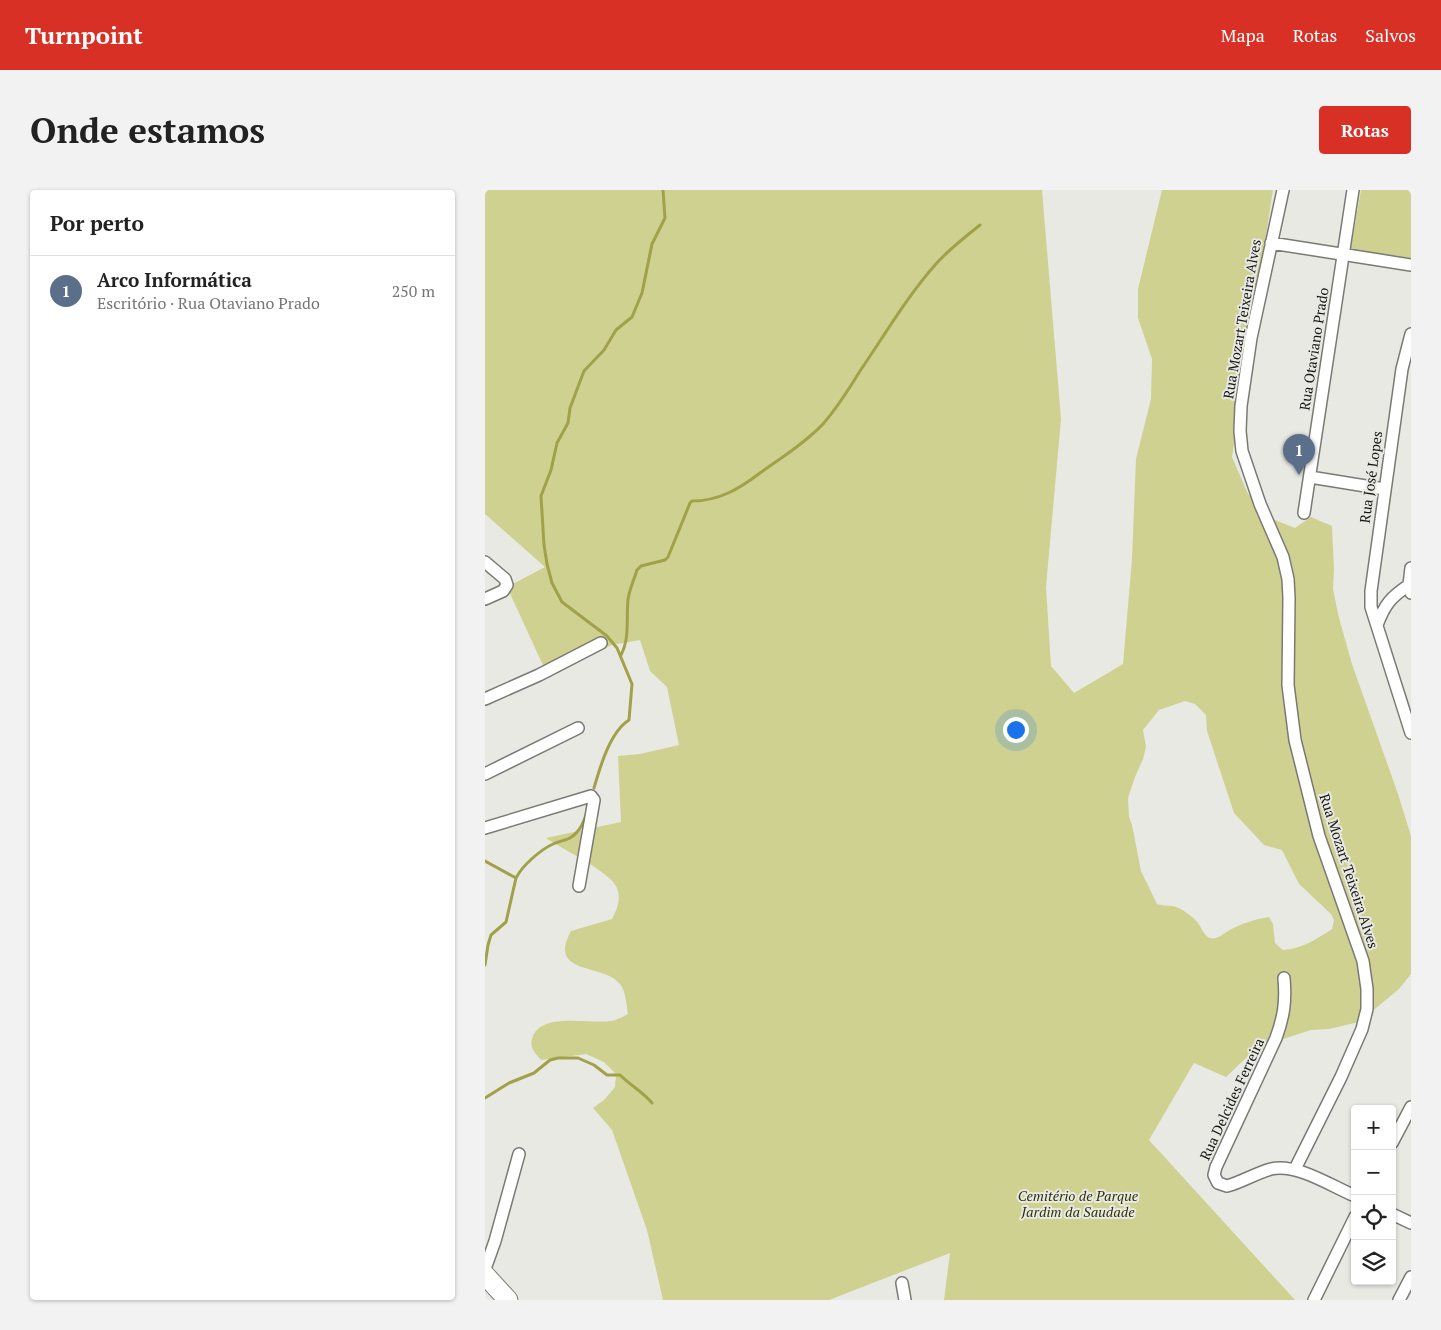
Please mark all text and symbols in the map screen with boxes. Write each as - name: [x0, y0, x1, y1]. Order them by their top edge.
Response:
- text: Turnpoint: [25, 19, 143, 51]
- text: Mapa: [1221, 23, 1265, 47]
- text: Rotas: [1293, 23, 1337, 47]
- text: Salvos: [1365, 23, 1416, 47]
- button: Rotas: [1319, 106, 1411, 154]
- text: Onde estamos: [30, 107, 265, 153]
- text: Por perto: [50, 209, 144, 237]
- street label: Rua Mozart Teixeira Alves: [1218, 238, 1265, 400]
- text: Arco Informática: [97, 267, 252, 292]
- text: 1: [61, 280, 71, 302]
- text: 250 m: [392, 280, 435, 302]
- street label: Rua Otaviano Prado: [1294, 286, 1333, 412]
- text: Escritório · Rua Otaviano Prado: [97, 292, 320, 314]
- street label: Rua José Lopes: [1355, 430, 1386, 524]
- pin: 1: [1283, 434, 1315, 475]
- your location: [1003, 717, 1029, 743]
- street label: Rua Mozart Teixeira Alves: [1315, 791, 1383, 951]
- street label: Rua Delcides Ferreira: [1195, 1035, 1268, 1163]
- map controls: [1351, 1105, 1396, 1285]
- button: +: [1351, 1105, 1396, 1150]
- button: −: [1351, 1150, 1396, 1195]
- park label: Cemitério de Parque Jardim da Saudade: [1018, 1186, 1139, 1221]
- button: locate: [1351, 1195, 1396, 1240]
- button: layers: [1351, 1240, 1396, 1285]

